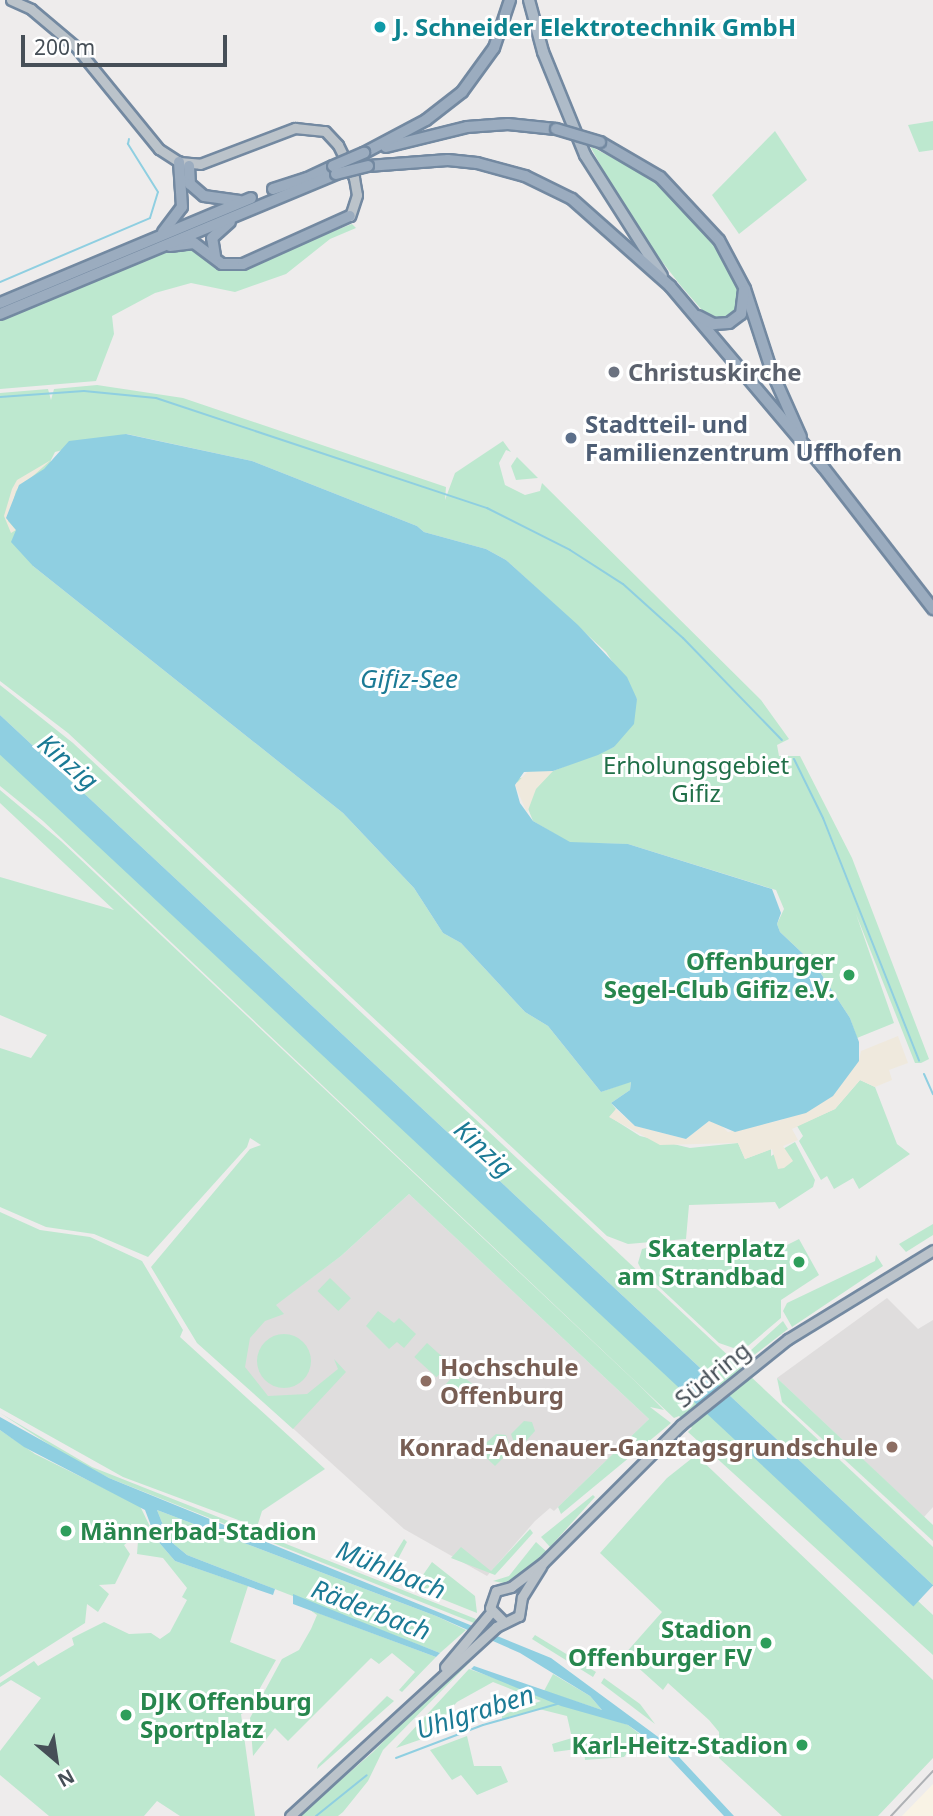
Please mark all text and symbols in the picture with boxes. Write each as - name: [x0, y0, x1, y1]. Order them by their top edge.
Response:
- place label: J. Schneider Elektrotechnik GmbH: [394, 13, 796, 41]
- marker: J. Schneider Elektrotechnik GmbH: [372, 19, 388, 35]
- scale bar: [24, 21, 231, 65]
- text: 200 m: [34, 33, 95, 61]
- place label: Christuskirche: [628, 358, 802, 386]
- marker: Christuskirche: [606, 364, 622, 380]
- place label: Stadtteil- und Familienzentrum Uffhofen: [585, 410, 902, 466]
- marker: Stadtteil- und Familienzentrum Uffhofen: [563, 430, 579, 446]
- water label: Gifiz-See: [360, 663, 458, 695]
- water label: Kinzig: [31, 727, 105, 797]
- park label: Erholungsgebiet Gifiz: [603, 751, 789, 807]
- place label: Offenburger Segel-Club Gifiz e.V.: [604, 947, 835, 1003]
- marker: Offenburger Segel-Club Gifiz e.V.: [841, 967, 857, 983]
- water label: Kinzig: [448, 1114, 520, 1184]
- place label: Skaterplatz am Strandbad: [617, 1234, 785, 1290]
- marker: Skaterplatz am Strandbad: [791, 1254, 807, 1270]
- street label: Südring: [669, 1335, 755, 1413]
- place label: Hochschule Offenburg: [440, 1353, 578, 1409]
- marker: Hochschule Offenburg: [418, 1373, 434, 1389]
- place label: Konrad-Adenauer-Ganztagsgrundschule: [399, 1433, 878, 1461]
- marker: Konrad-Adenauer-Ganztagsgrundschule: [884, 1439, 900, 1455]
- place label: Männerbad-Stadion: [80, 1517, 317, 1545]
- marker: Männerbad-Stadion: [58, 1523, 74, 1539]
- water label: Mühlbach: [332, 1534, 450, 1606]
- water label: Räderbach: [307, 1573, 435, 1647]
- place label: Stadion Offenburger FV: [568, 1615, 752, 1671]
- marker: Stadion Offenburger FV: [758, 1635, 774, 1651]
- water label: Uhlgraben: [412, 1678, 538, 1746]
- place label: DJK Offenburg Sportplatz: [140, 1687, 312, 1743]
- marker: DJK Offenburg Sportplatz: [118, 1707, 134, 1723]
- north arrow: [21, 1725, 91, 1795]
- place label: Karl-Heitz-Stadion: [571, 1731, 788, 1759]
- marker: Karl-Heitz-Stadion: [794, 1737, 810, 1753]
- text: N: [53, 1763, 79, 1793]

